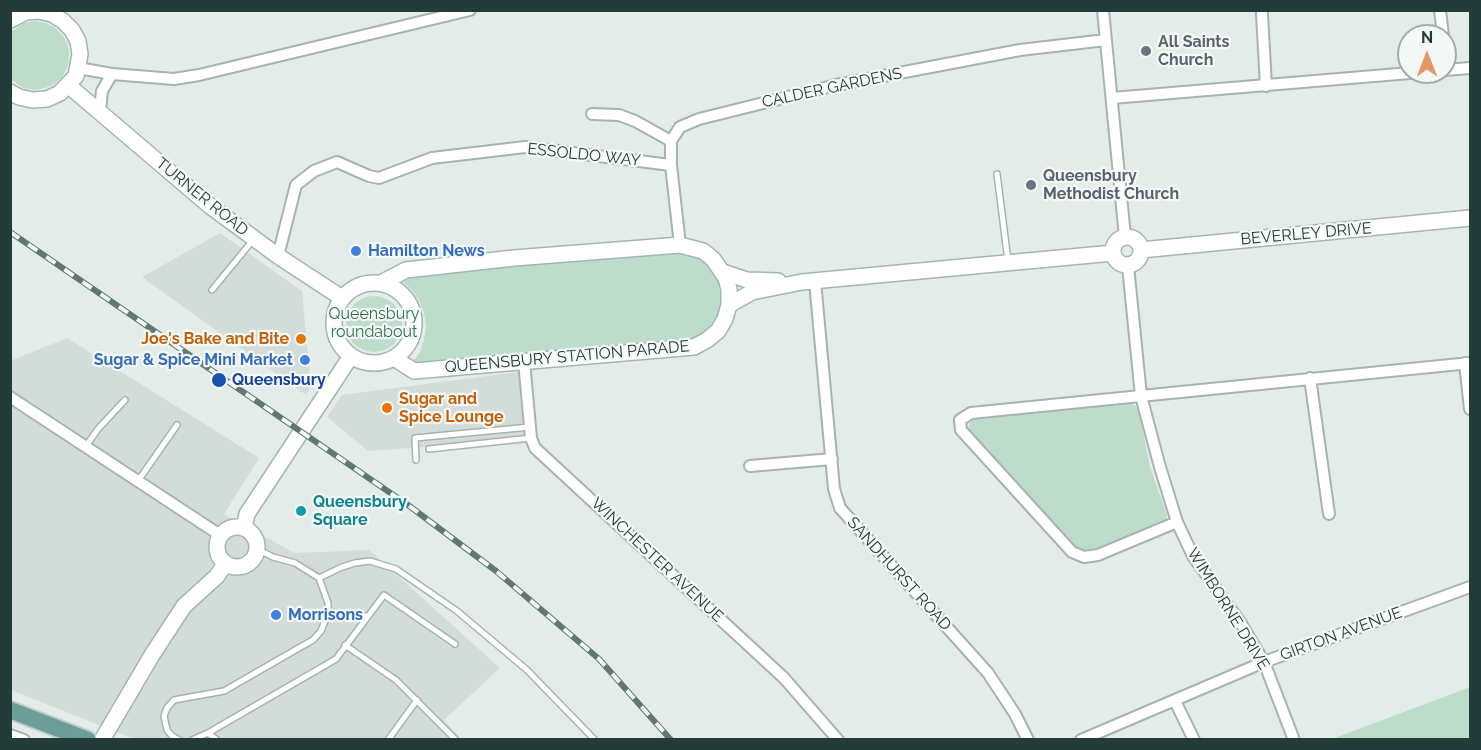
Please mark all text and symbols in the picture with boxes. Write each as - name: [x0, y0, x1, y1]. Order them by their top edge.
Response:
- north arrow: [1397, 24, 1457, 84]
- text: N: [1421, 28, 1433, 47]
- place label: All Saints Church: [1158, 32, 1229, 70]
- marker: All Saints Church: [1139, 44, 1153, 58]
- street label: CALDER GARDENS: [760, 64, 904, 112]
- street label: ESSOLDO WAY: [526, 140, 642, 170]
- street label: TURNER ROAD: [152, 154, 252, 240]
- place label: Queensbury Methodist Church: [1043, 166, 1179, 204]
- marker: Queensbury Methodist Church: [1024, 178, 1038, 192]
- street label: BEVERLEY DRIVE: [1240, 219, 1372, 249]
- place label: Hamilton News: [368, 241, 485, 261]
- marker: Hamilton News: [349, 244, 363, 258]
- park label: Queensbury roundabout: [329, 304, 419, 342]
- place label: Joe's Bake and Bite: [141, 329, 289, 349]
- marker: Joe's Bake and Bite: [294, 332, 308, 346]
- street label: QUEENSBURY STATION PARADE: [444, 337, 690, 377]
- place label: Sugar & Spice Mini Market: [94, 350, 293, 370]
- marker: Sugar & Spice Mini Market: [298, 353, 312, 367]
- place label: Queensbury: [232, 370, 326, 390]
- marker: Queensbury: [210, 371, 228, 389]
- place label: Sugar and Spice Lounge: [399, 389, 504, 427]
- marker: Sugar and Spice Lounge: [380, 401, 394, 415]
- place label: Queensbury Square: [313, 492, 407, 530]
- street label: WINCHESTER AVENUE: [587, 494, 727, 626]
- marker: Queensbury Square: [294, 504, 308, 518]
- street label: SANDHURST ROAD: [843, 513, 955, 635]
- street label: WIMBORNE DRIVE: [1183, 544, 1273, 674]
- street label: GIRTON AVENUE: [1277, 603, 1405, 665]
- place label: Morrisons: [288, 605, 363, 625]
- marker: Morrisons: [269, 608, 283, 622]

